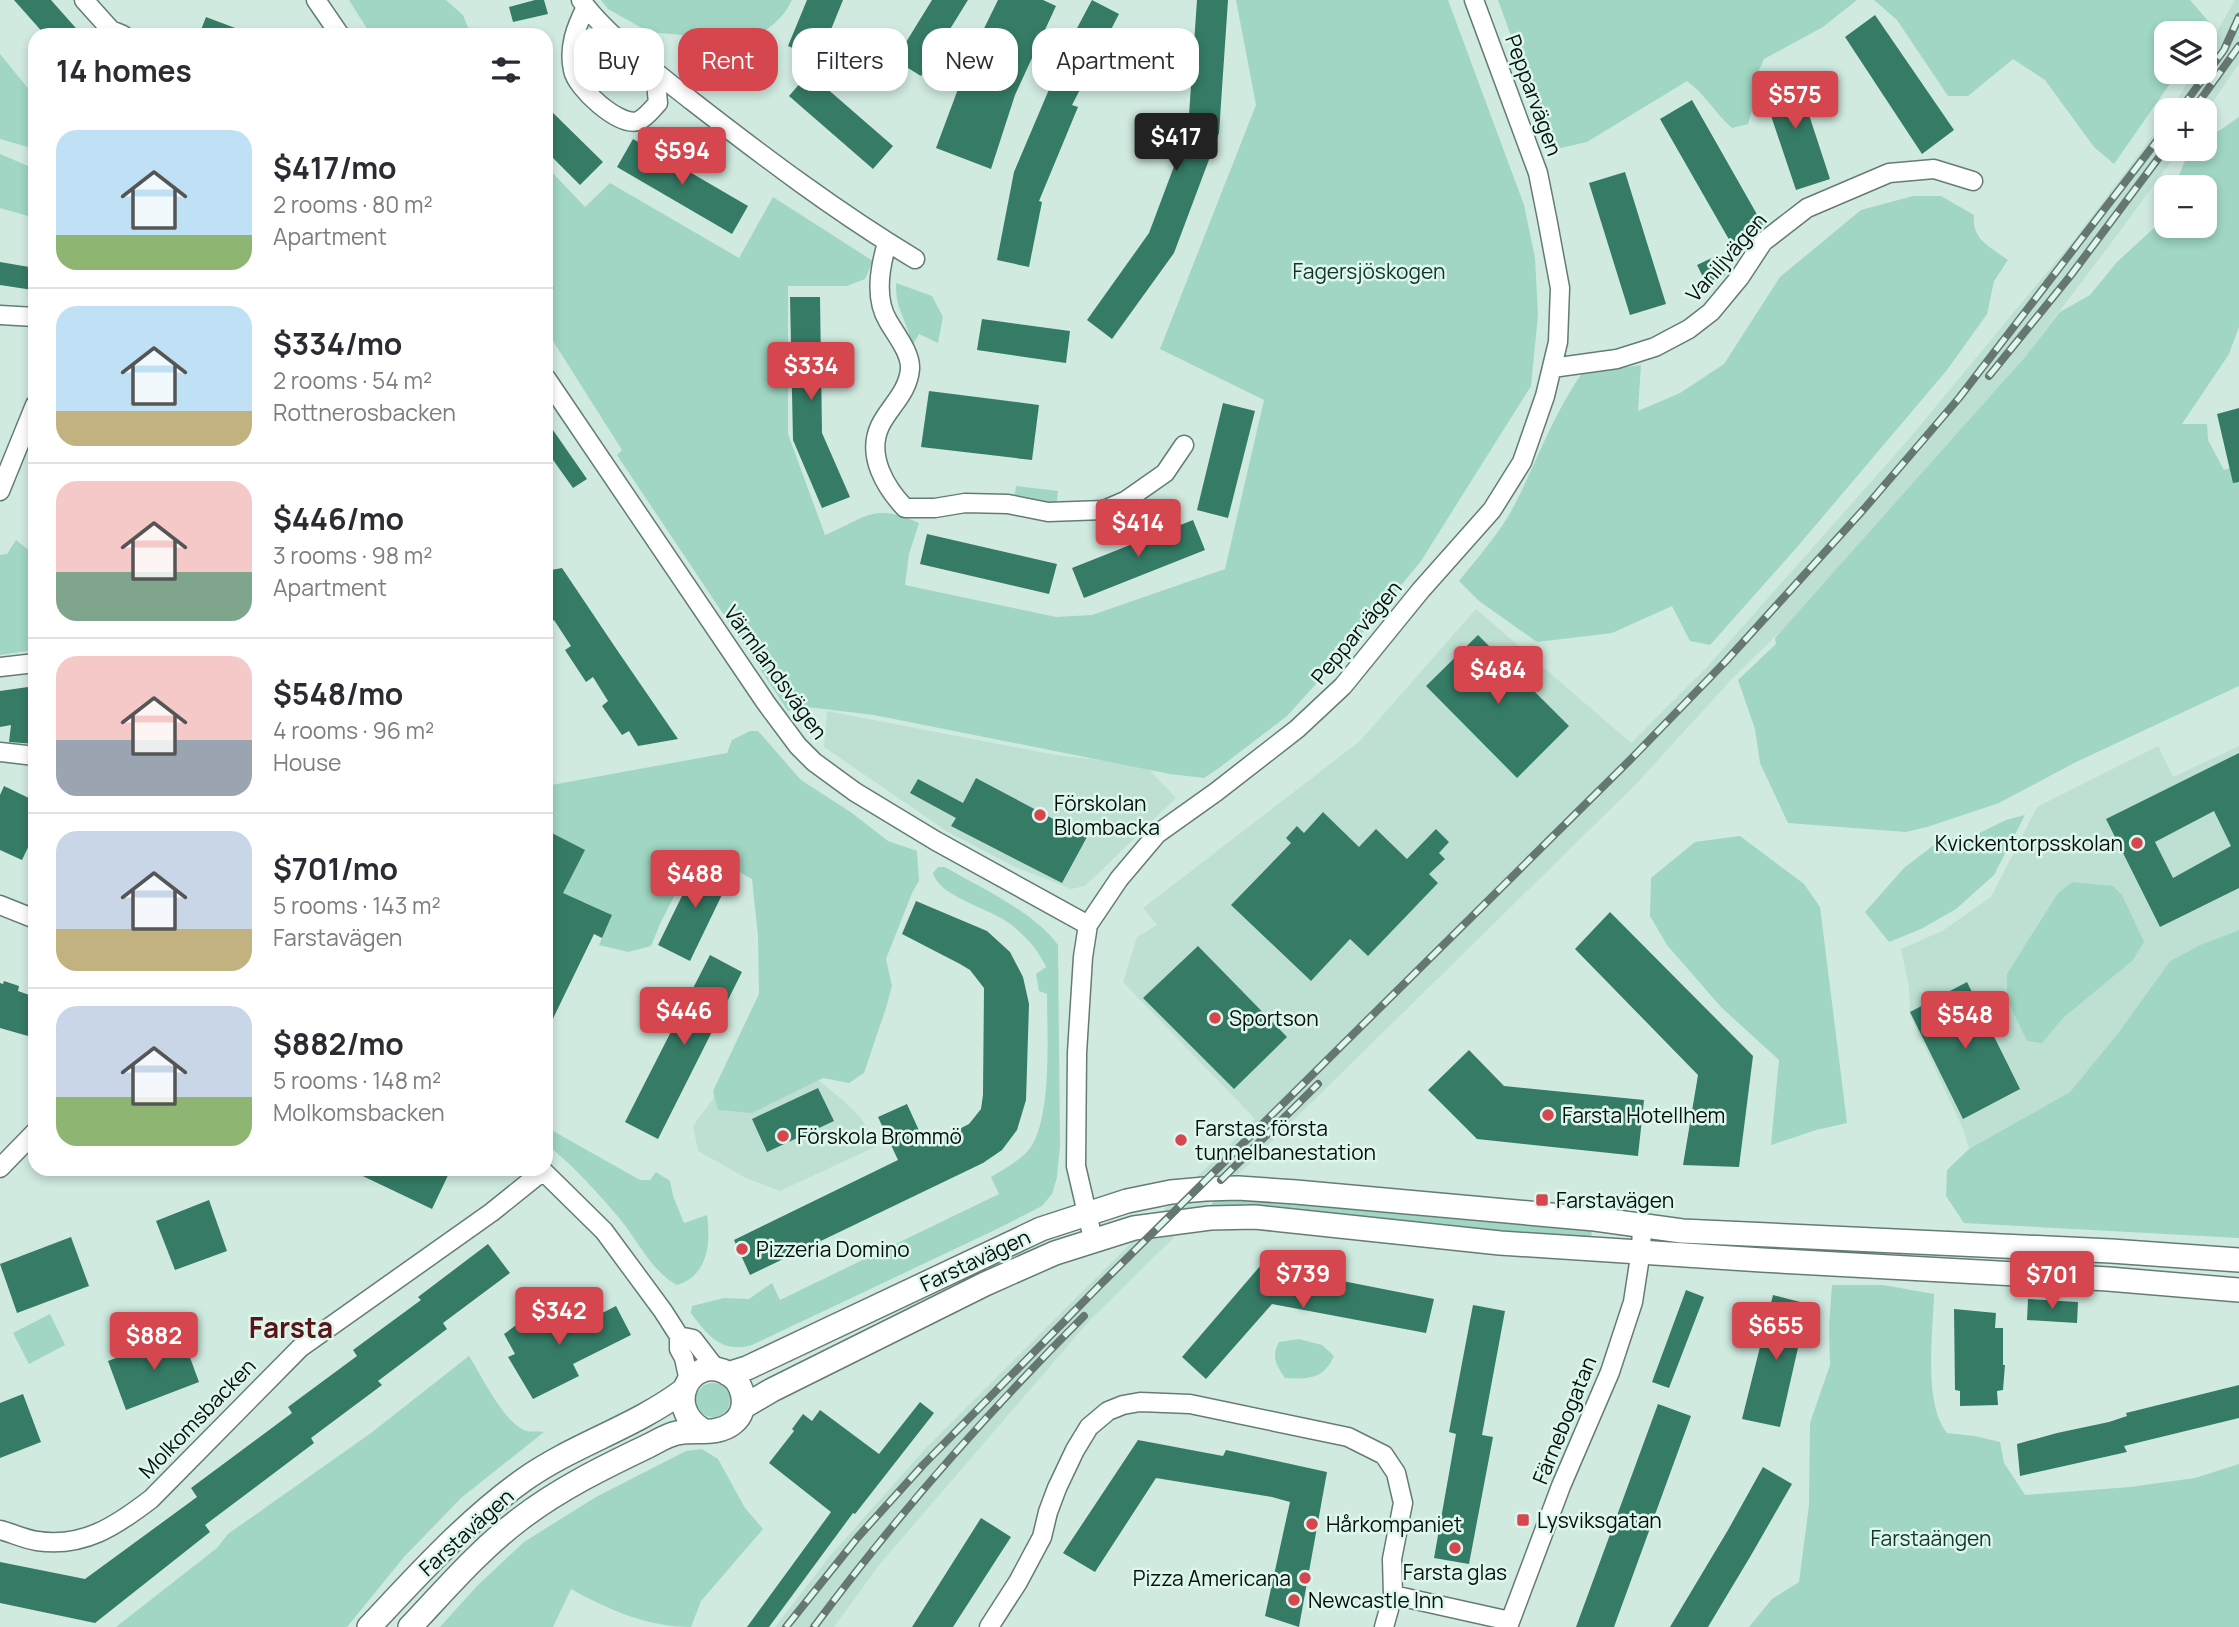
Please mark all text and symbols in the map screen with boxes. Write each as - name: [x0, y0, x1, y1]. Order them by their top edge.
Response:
- map controls: [2154, 21, 2217, 238]
- button: layers: [2154, 21, 2217, 84]
- chip: Buy: [574, 28, 664, 91]
- chip: Rent: [678, 28, 778, 91]
- chip: Filters: [792, 28, 908, 91]
- chip: New: [922, 28, 1018, 91]
- chip: Apartment: [1032, 28, 1199, 91]
- street label: Pepparvägen: [1499, 30, 1569, 160]
- text: 14 homes: [56, 50, 192, 91]
- icon: filters: [487, 51, 525, 89]
- pin: $575: [1754, 72, 1836, 131]
- text: $575: [1768, 78, 1822, 110]
- button: +: [2154, 98, 2217, 161]
- pin: $417: [1135, 114, 1217, 173]
- text: $417: [1151, 120, 1201, 152]
- pin: $594: [641, 128, 723, 187]
- text: $594: [654, 134, 710, 166]
- text: $417/mo: [273, 147, 397, 188]
- icon: home: [112, 158, 196, 242]
- button: −: [2154, 175, 2217, 238]
- text: 2 rooms · 80 m²: [273, 188, 433, 220]
- street label: Vaniljvägen: [1680, 206, 1772, 308]
- text: Apartment: [273, 220, 387, 252]
- park label: Fagersjöskogen: [1293, 257, 1445, 285]
- text: $334/mo: [273, 323, 402, 364]
- icon: home: [112, 334, 196, 418]
- pin: $334: [770, 342, 852, 402]
- text: $334: [783, 349, 839, 381]
- text: 2 rooms · 54 m²: [273, 364, 432, 396]
- text: Rottnerosbacken: [273, 396, 456, 428]
- text: $446/mo: [273, 498, 404, 539]
- pin: $414: [1097, 500, 1179, 559]
- text: $414: [1112, 506, 1164, 538]
- icon: home: [112, 509, 196, 593]
- text: 3 rooms · 98 m²: [273, 539, 433, 571]
- text: Apartment: [273, 571, 387, 603]
- street label: Pepparvägen: [1304, 574, 1408, 690]
- street label: Värmlandsvägen: [718, 599, 834, 745]
- pin: $484: [1457, 646, 1539, 706]
- text: $484: [1470, 653, 1526, 685]
- text: $548/mo: [273, 673, 403, 714]
- icon: home: [112, 684, 196, 768]
- text: 4 rooms · 96 m²: [273, 714, 434, 746]
- text: House: [273, 746, 342, 778]
- place label: Förskolan Blombacka: [1054, 789, 1160, 841]
- marker: Förskolan Blombacka: [1032, 807, 1048, 823]
- place label: Kvickentorpsskolan: [1935, 829, 2123, 857]
- marker: Kvickentorpsskolan: [2129, 835, 2145, 851]
- text: $701/mo: [273, 848, 398, 889]
- pin: $488: [654, 850, 736, 910]
- text: $488: [667, 857, 723, 889]
- icon: home: [112, 859, 196, 943]
- text: 5 rooms · 143 m²: [273, 889, 441, 921]
- text: Farstavägen: [273, 921, 402, 953]
- pin: $446: [643, 988, 725, 1047]
- pin: $548: [1924, 992, 2006, 1051]
- text: $446: [656, 994, 712, 1026]
- text: $548: [1937, 998, 1993, 1030]
- place label: Sportson: [1229, 1004, 1319, 1032]
- marker: Sportson: [1207, 1010, 1223, 1026]
- text: $882/mo: [273, 1023, 404, 1064]
- icon: home: [112, 1034, 196, 1118]
- text: 5 rooms · 148 m²: [273, 1064, 441, 1096]
- text: Molkomsbacken: [273, 1096, 445, 1128]
- place label: Farsta Hotellhem: [1562, 1101, 1725, 1129]
- marker: Farsta Hotellhem: [1540, 1107, 1556, 1123]
- place label: Farstas första tunnelbanestation: [1195, 1114, 1376, 1166]
- place label: Förskola Brommö: [797, 1122, 962, 1150]
- marker: Förskola Brommö: [775, 1128, 791, 1144]
- marker: Farstas första tunnelbanestation: [1173, 1132, 1189, 1148]
- place label: Farstavägen: [1556, 1186, 1674, 1214]
- marker: Farstavägen: [1534, 1192, 1550, 1208]
- street label: Farstavägen: [916, 1222, 1034, 1298]
- place label: Pizzeria Domino: [756, 1235, 910, 1263]
- marker: Pizzeria Domino: [734, 1241, 750, 1257]
- pin: $739: [1262, 1250, 1344, 1310]
- pin: $701: [2011, 1252, 2093, 1311]
- text: $739: [1276, 1257, 1330, 1289]
- text: $701: [2026, 1258, 2078, 1290]
- pin: $342: [518, 1288, 600, 1347]
- text: $342: [531, 1294, 587, 1326]
- pin: $655: [1735, 1302, 1817, 1362]
- district label: Farsta: [249, 1308, 333, 1346]
- text: $655: [1748, 1309, 1804, 1341]
- pin: $882: [113, 1312, 195, 1372]
- text: $882: [126, 1319, 182, 1351]
- street label: Molkomsbacken: [132, 1352, 262, 1484]
- street label: Färnebogatan: [1526, 1352, 1602, 1488]
- street label: Farstavägen: [413, 1482, 519, 1582]
- place label: Lysviksgatan: [1537, 1506, 1662, 1534]
- place label: Hårkompaniet: [1326, 1510, 1462, 1538]
- marker: Lysviksgatan: [1515, 1512, 1531, 1528]
- marker: Hårkompaniet: [1304, 1516, 1320, 1532]
- park label: Farstaängen: [1870, 1524, 1992, 1552]
- marker: Farsta glas: [1447, 1540, 1463, 1556]
- place label: Farsta glas: [1403, 1558, 1507, 1586]
- place label: Pizza Americana: [1133, 1564, 1291, 1592]
- marker: Pizza Americana: [1297, 1570, 1313, 1586]
- place label: Newcastle Inn: [1308, 1586, 1444, 1614]
- marker: Newcastle Inn: [1286, 1592, 1302, 1608]

